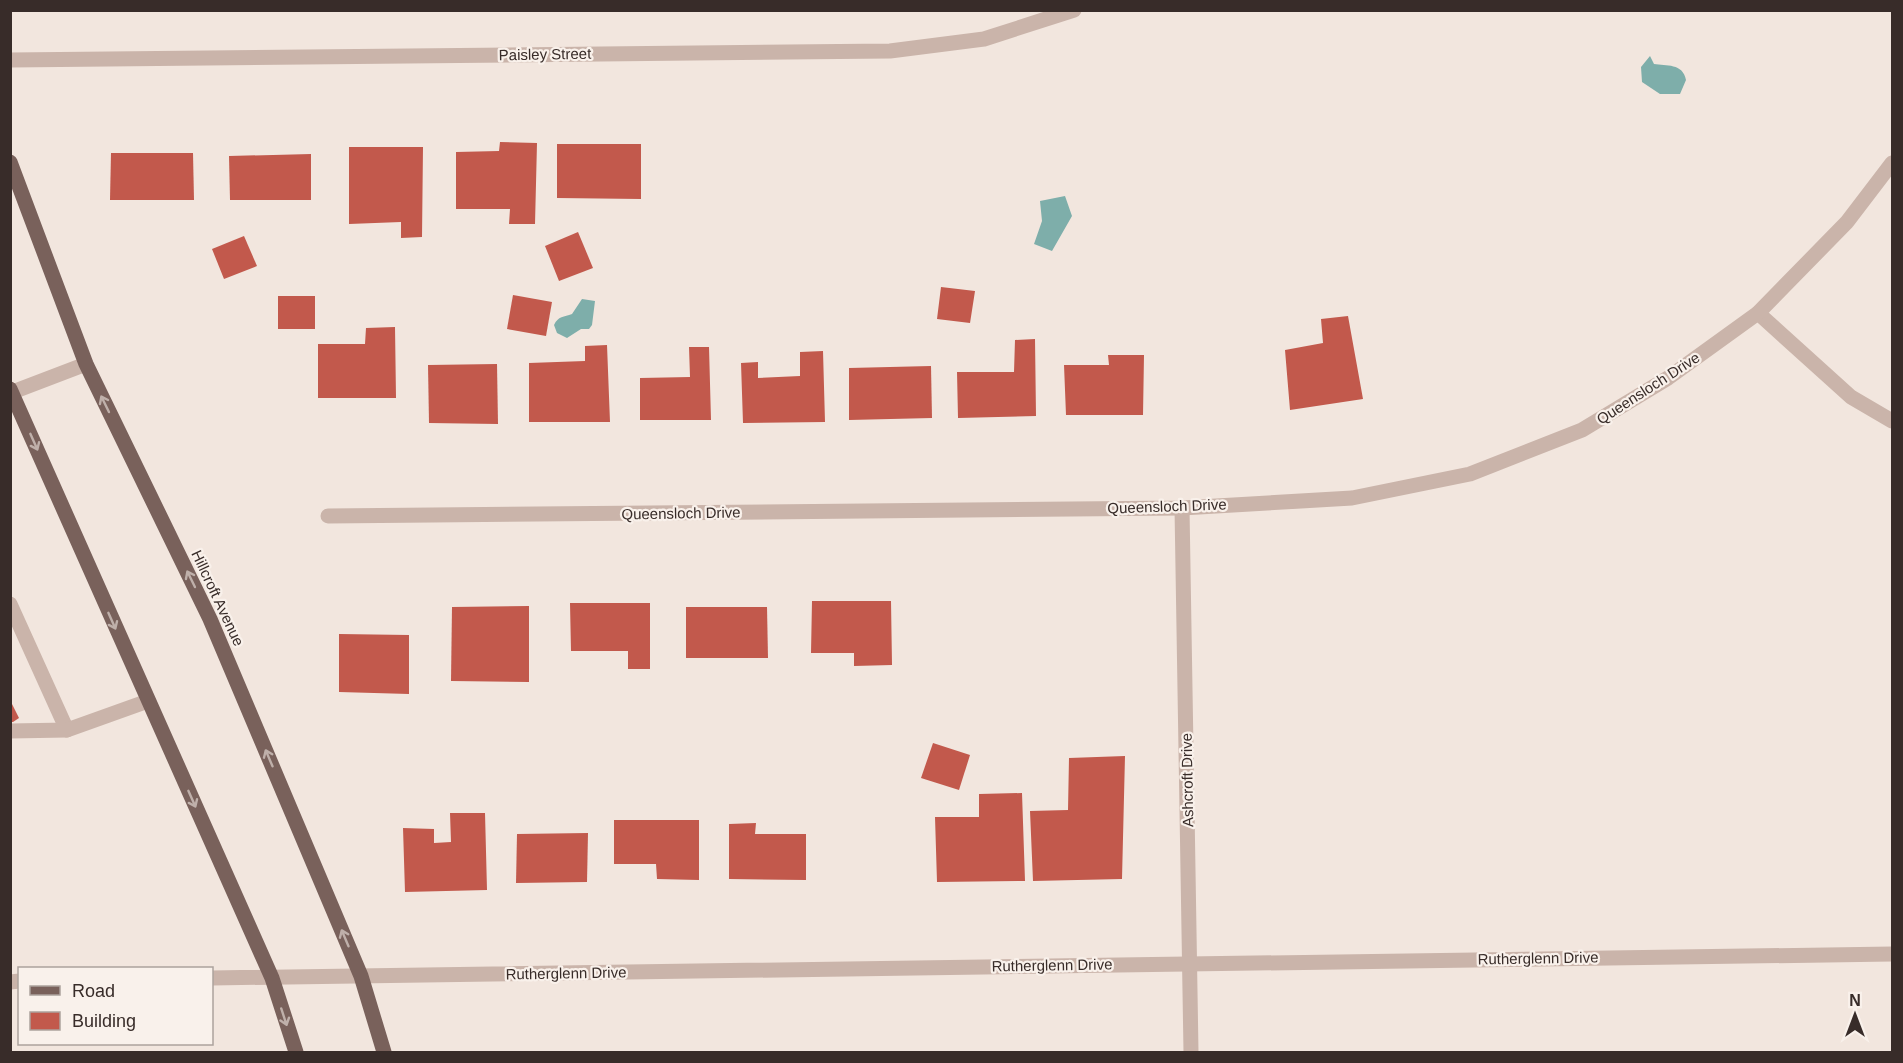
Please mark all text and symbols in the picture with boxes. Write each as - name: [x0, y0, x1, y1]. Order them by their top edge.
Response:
- street label: Paisley Street: [499, 45, 592, 63]
- street label: Queensloch Drive: [1593, 348, 1703, 428]
- one-way arrow: [99, 395, 111, 413]
- one-way arrow: [29, 433, 40, 451]
- street label: Queensloch Drive: [1107, 495, 1227, 517]
- street label: Queensloch Drive: [621, 503, 741, 523]
- street label: Hillcroft Avenue: [188, 547, 248, 649]
- one-way arrow: [184, 571, 196, 589]
- one-way arrow: [107, 611, 119, 629]
- street label: Ashcroft Drive: [1178, 733, 1196, 827]
- one-way arrow: [263, 749, 274, 768]
- one-way arrow: [187, 790, 198, 808]
- one-way arrow: [339, 929, 350, 947]
- street label: Rutherglenn Drive: [1477, 948, 1599, 968]
- street label: Rutherglenn Drive: [991, 955, 1113, 975]
- street label: Rutherglenn Drive: [505, 963, 627, 983]
- legend: [18, 967, 213, 1045]
- text: Road: [72, 981, 115, 1001]
- north arrow: [1825, 985, 1885, 1045]
- text: N: [1849, 992, 1861, 1009]
- one-way arrow: [280, 1007, 291, 1026]
- text: Building: [72, 1011, 136, 1031]

